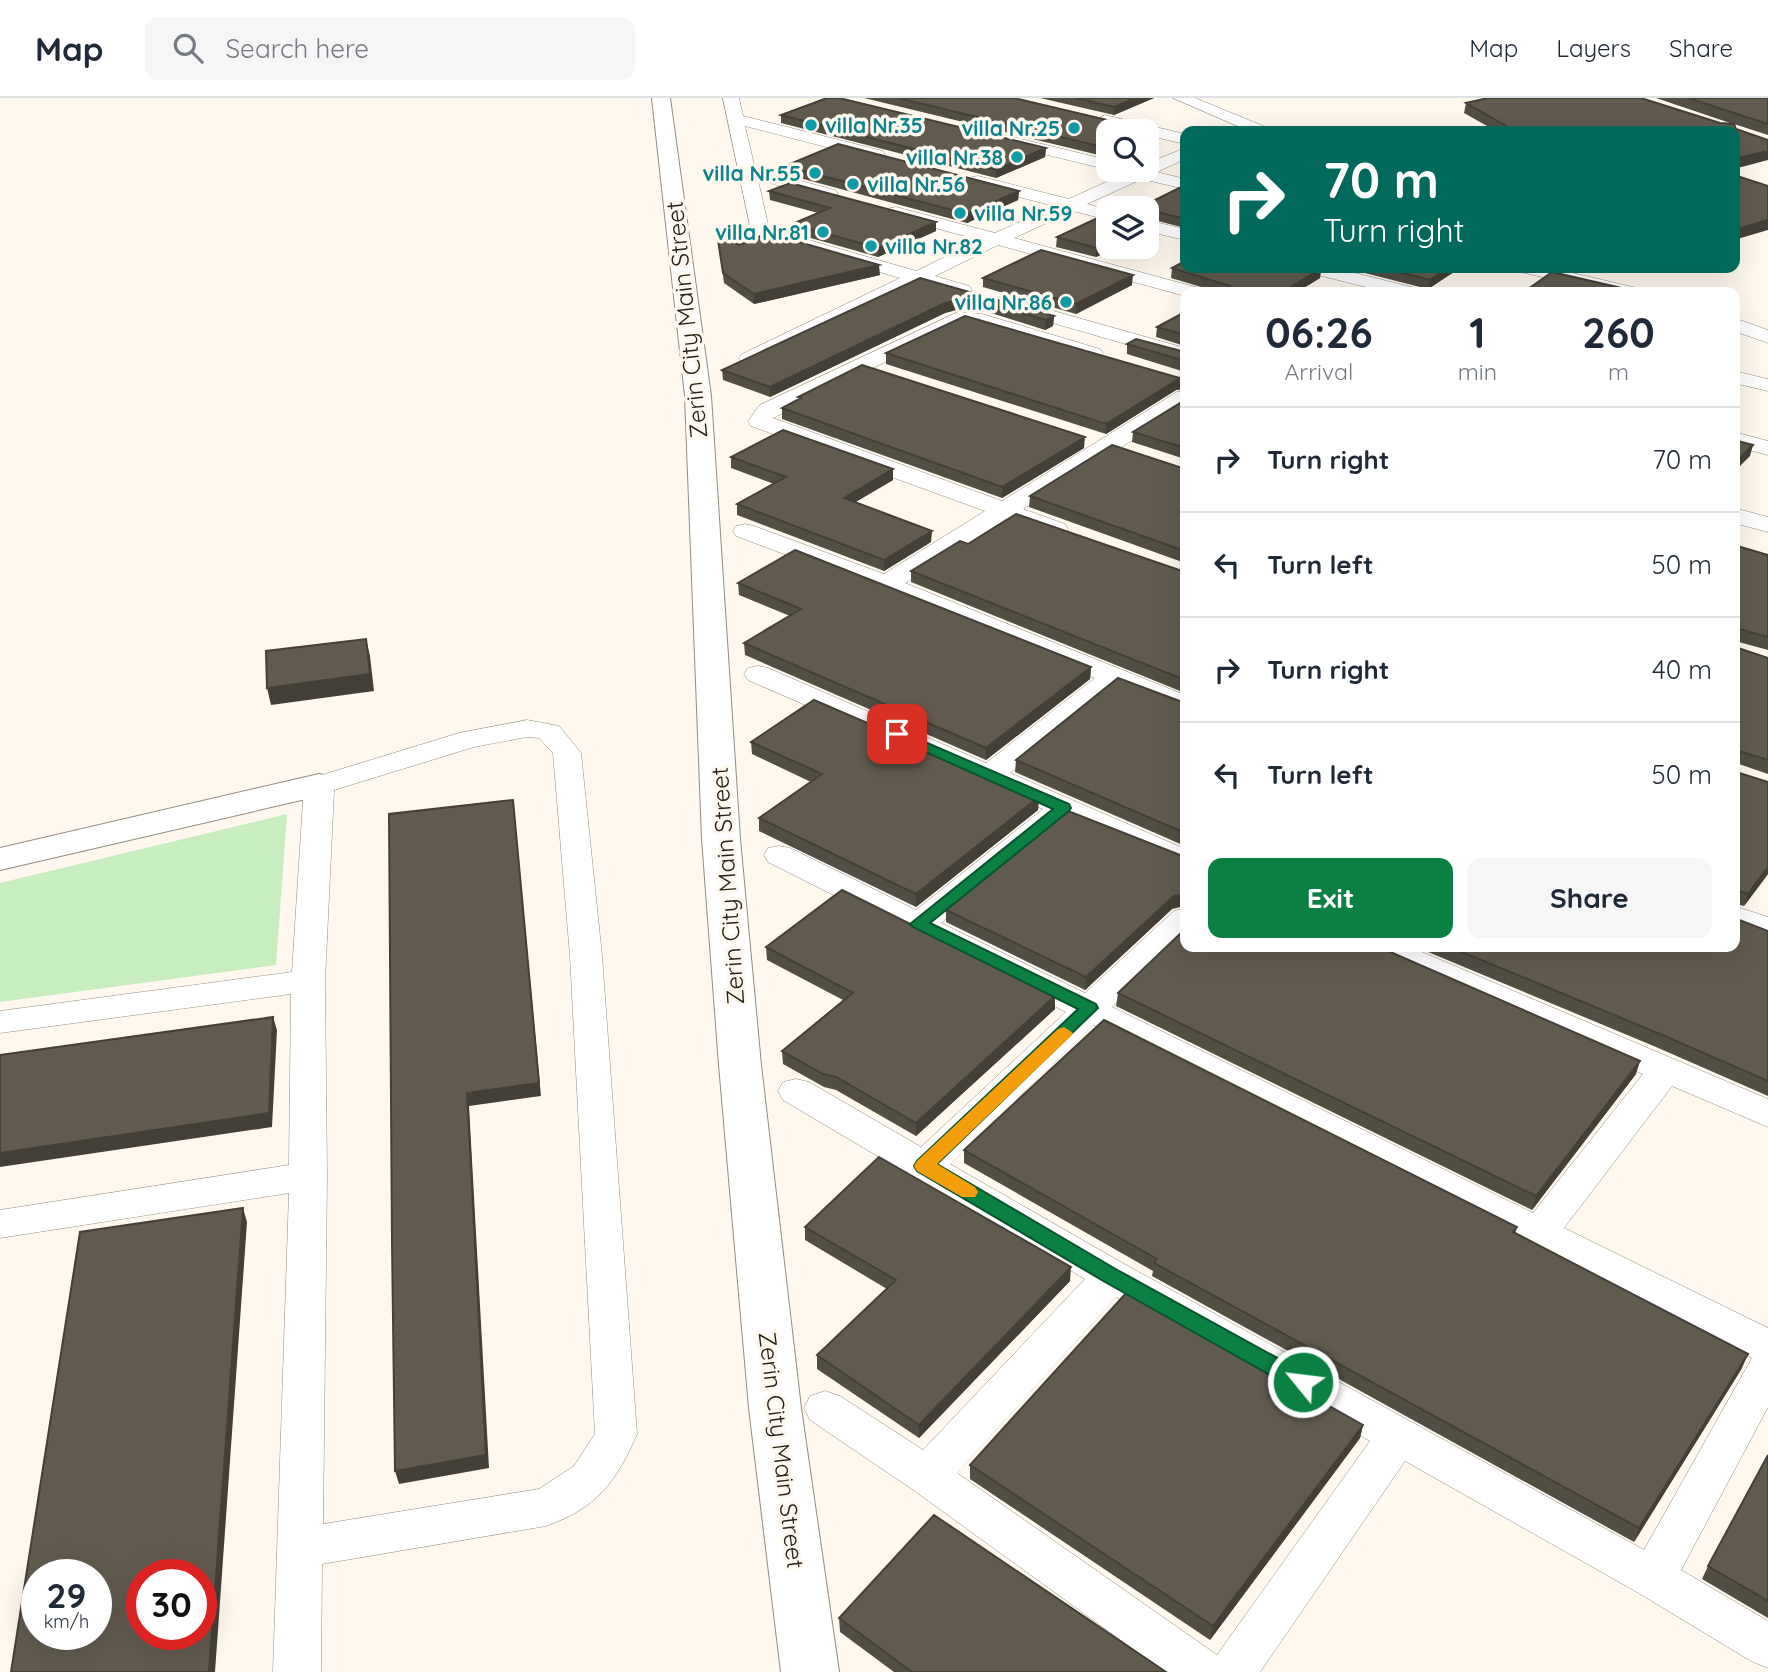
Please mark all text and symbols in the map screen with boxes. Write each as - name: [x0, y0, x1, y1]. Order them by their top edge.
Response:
- search box: [145, 17, 635, 80]
- text: Map: [35, 28, 103, 69]
- icon: search: [169, 29, 207, 67]
- text: Search here: [225, 32, 369, 65]
- text: Map: [1469, 33, 1518, 63]
- text: Layers: [1556, 33, 1631, 63]
- text: Share: [1669, 33, 1733, 63]
- place label: villa Nr.35: [825, 112, 923, 138]
- place label: villa Nr.25: [962, 115, 1060, 141]
- marker: villa Nr.35: [803, 117, 819, 133]
- map controls: [1096, 119, 1159, 259]
- button: search: [1096, 119, 1159, 182]
- marker: villa Nr.25: [1066, 120, 1082, 136]
- place label: villa Nr.38: [906, 144, 1003, 170]
- marker: villa Nr.38: [1009, 149, 1025, 165]
- text: 70 m: [1323, 149, 1439, 210]
- icon: right: [1208, 154, 1299, 245]
- place label: villa Nr.55: [702, 160, 801, 186]
- marker: villa Nr.55: [807, 165, 823, 181]
- place label: villa Nr.56: [867, 171, 965, 197]
- marker: villa Nr.56: [845, 176, 861, 192]
- button: layers: [1096, 196, 1159, 259]
- street label: Zerin City Main Street: [659, 200, 713, 440]
- place label: villa Nr.59: [974, 200, 1072, 226]
- marker: villa Nr.59: [952, 205, 968, 221]
- text: Turn right: [1323, 210, 1464, 250]
- place label: villa Nr.81: [715, 219, 809, 245]
- marker: villa Nr.81: [815, 224, 831, 240]
- place label: villa Nr.82: [885, 233, 983, 259]
- marker: villa Nr.82: [863, 238, 879, 254]
- place label: villa Nr.86: [954, 289, 1052, 315]
- marker: villa Nr.86: [1058, 294, 1074, 310]
- text: 06:26: [1265, 306, 1373, 359]
- text: 1: [1469, 306, 1486, 359]
- text: 260: [1582, 306, 1655, 359]
- text: Arrival: [1284, 357, 1353, 386]
- text: min: [1458, 357, 1497, 386]
- text: m: [1608, 357, 1629, 386]
- icon: right: [1208, 441, 1246, 479]
- text: Turn right: [1267, 443, 1389, 476]
- text: 70 m: [1652, 443, 1712, 476]
- icon: left: [1208, 546, 1246, 584]
- text: Turn left: [1267, 548, 1374, 581]
- text: 50 m: [1652, 548, 1712, 581]
- icon: right: [1208, 651, 1246, 689]
- text: Turn right: [1267, 653, 1389, 686]
- text: 40 m: [1652, 653, 1712, 686]
- pin: [867, 704, 927, 764]
- icon: arrive: [878, 715, 916, 753]
- icon: left: [1208, 756, 1246, 794]
- text: Turn left: [1267, 758, 1374, 791]
- text: 50 m: [1652, 758, 1712, 791]
- street label: Zerin City Main Street: [704, 766, 750, 1006]
- button: Exit: [1208, 858, 1453, 938]
- button: Share: [1467, 858, 1712, 938]
- street label: Zerin City Main Street: [753, 1330, 811, 1570]
- position arrow: [1266, 1345, 1340, 1419]
- speed limit sign: 30: [126, 1559, 217, 1650]
- text: 29: [47, 1573, 86, 1617]
- text: km/h: [44, 1610, 89, 1633]

